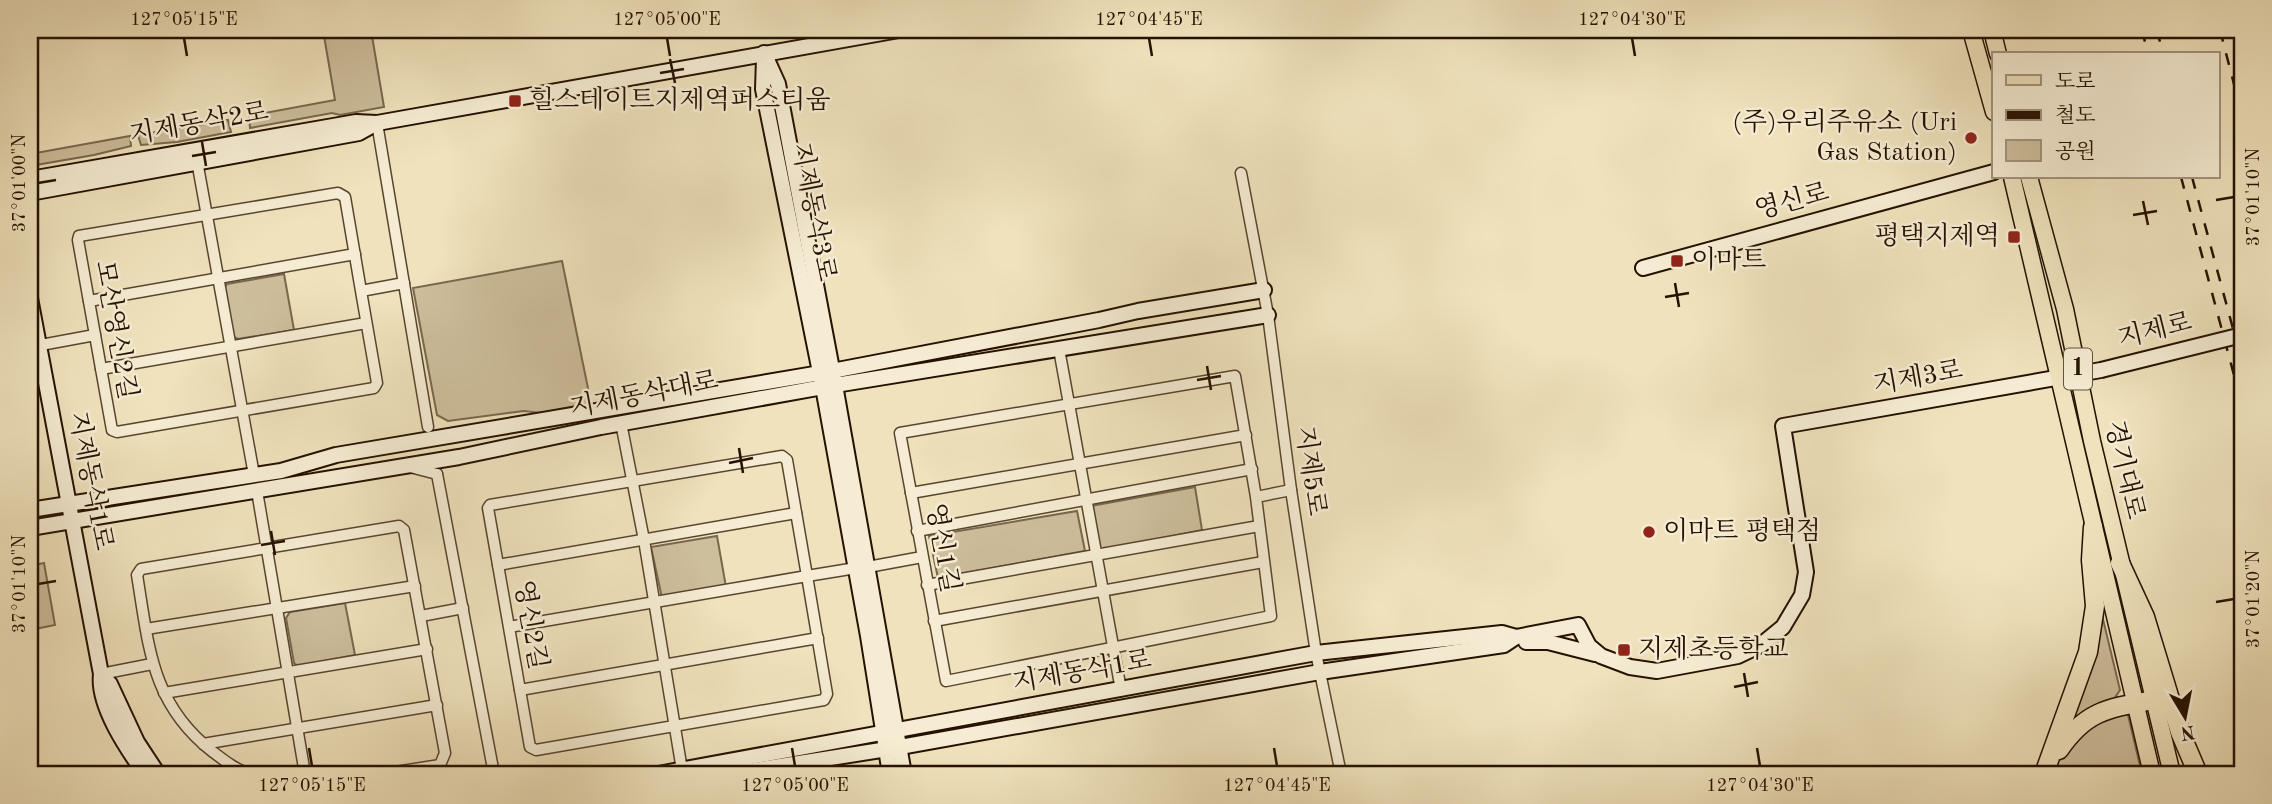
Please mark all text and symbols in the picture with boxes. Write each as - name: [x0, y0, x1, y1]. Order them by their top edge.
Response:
- text: 127°05'15"E: [130, 11, 238, 29]
- text: 127°05'00"E: [613, 11, 721, 29]
- text: 127°04'45"E: [1095, 11, 1203, 29]
- text: 127°04'30"E: [1578, 11, 1686, 29]
- legend: [1992, 52, 2220, 178]
- text: 도로: [2055, 71, 2096, 93]
- place label: 힐스테이트지제역퍼스티움: [529, 86, 830, 114]
- marker: 힐스테이트지제역퍼스티움: [507, 93, 523, 109]
- street label: 지제동삭2로: [127, 97, 271, 149]
- text: 철도: [2055, 104, 2096, 127]
- place label: (주)우리주유소 (Uri Gas Station): [1732, 108, 1957, 166]
- marker: (주)우리주유소 (Uri Gas Station): [1963, 130, 1979, 146]
- text: 37°01'00"N: [11, 134, 29, 232]
- street label: 지제동삭3로: [787, 140, 841, 284]
- text: 공원: [2055, 140, 2096, 163]
- text: 37°01'10"N: [2245, 148, 2263, 246]
- street label: 영신로: [1752, 178, 1832, 224]
- place label: 평택지제역: [1874, 222, 2000, 250]
- marker: 평택지제역: [2006, 229, 2022, 245]
- place label: 이마트: [1691, 246, 1766, 274]
- marker: 이마트: [1669, 253, 1685, 269]
- street label: 모산영신2길: [90, 258, 142, 402]
- street label: 지제로: [2115, 307, 2195, 353]
- road number: 1: [2064, 348, 2092, 390]
- street label: 지제3로: [1871, 355, 1965, 399]
- street label: 지제동삭대로: [567, 366, 720, 422]
- street label: 지제동삭1로: [64, 409, 118, 553]
- street label: 경기대로: [2100, 418, 2150, 522]
- street label: 지제5로: [1291, 424, 1331, 518]
- street label: 영신1길: [921, 501, 965, 595]
- place label: 이마트 평택점: [1663, 517, 1821, 545]
- marker: 이마트 평택점: [1641, 524, 1657, 540]
- text: 37°01'10"N: [11, 535, 29, 633]
- text: 37°01'20"N: [2245, 550, 2263, 648]
- street label: 영신2길: [509, 578, 553, 672]
- place label: 지제초등학교: [1638, 635, 1789, 663]
- marker: 지제초등학교: [1616, 642, 1632, 658]
- street label: 지제동삭1로: [1010, 645, 1154, 697]
- north arrow: [2150, 682, 2220, 752]
- text: N: [2178, 721, 2196, 742]
- text: 127°05'15"E: [258, 777, 366, 795]
- text: 127°05'00"E: [741, 777, 849, 795]
- text: 127°04'45"E: [1223, 777, 1331, 795]
- text: 127°04'30"E: [1706, 777, 1814, 795]

